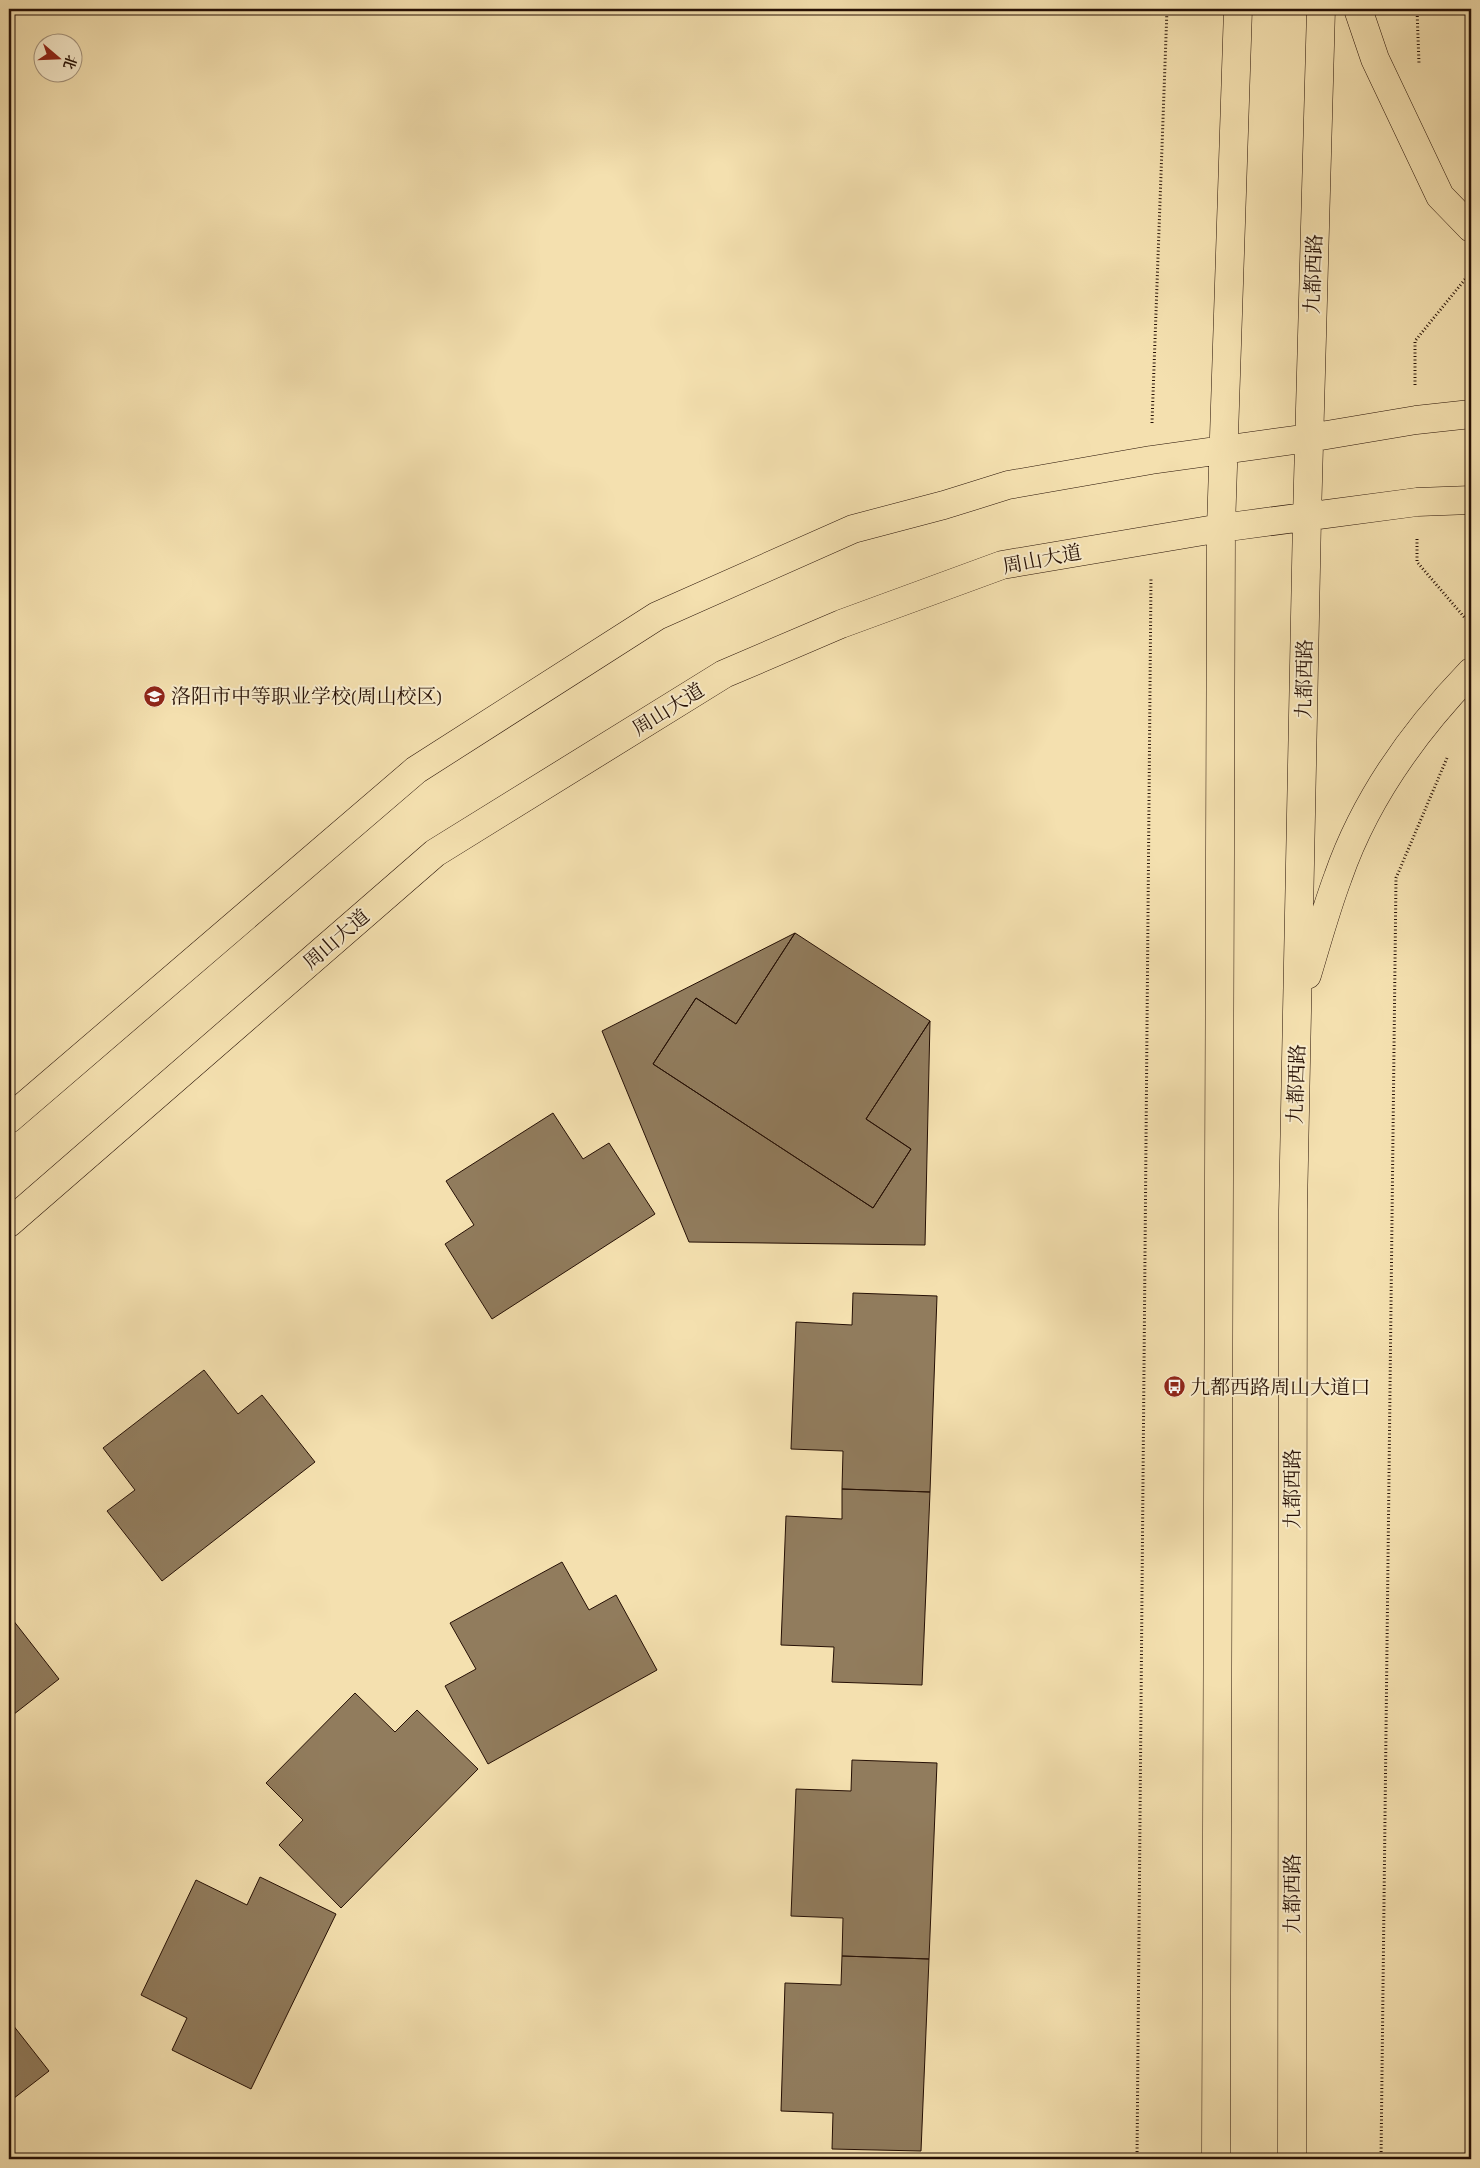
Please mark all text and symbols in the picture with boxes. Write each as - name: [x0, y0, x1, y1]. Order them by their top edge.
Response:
- north arrow: [32, 32, 82, 82]
- text: 北: [59, 52, 81, 72]
- street label: 九都西路: [1299, 234, 1328, 314]
- street label: 周山大道: [1000, 539, 1084, 580]
- street label: 九都西路: [1290, 639, 1319, 719]
- street label: 周山大道: [627, 677, 709, 742]
- place label: 洛阳市中等职业学校(周山校区): [171, 683, 442, 710]
- school or university icon: 洛阳市中等职业学校(周山校区): [143, 684, 167, 708]
- street label: 周山大道: [297, 903, 375, 976]
- street label: 九都西路: [1282, 1044, 1311, 1124]
- place label: 九都西路周山大道口: [1190, 1374, 1370, 1401]
- bus stop icon: 九都西路周山大道口: [1162, 1375, 1186, 1399]
- street label: 九都西路: [1279, 1449, 1306, 1529]
- street label: 九都西路: [1279, 1854, 1306, 1934]

